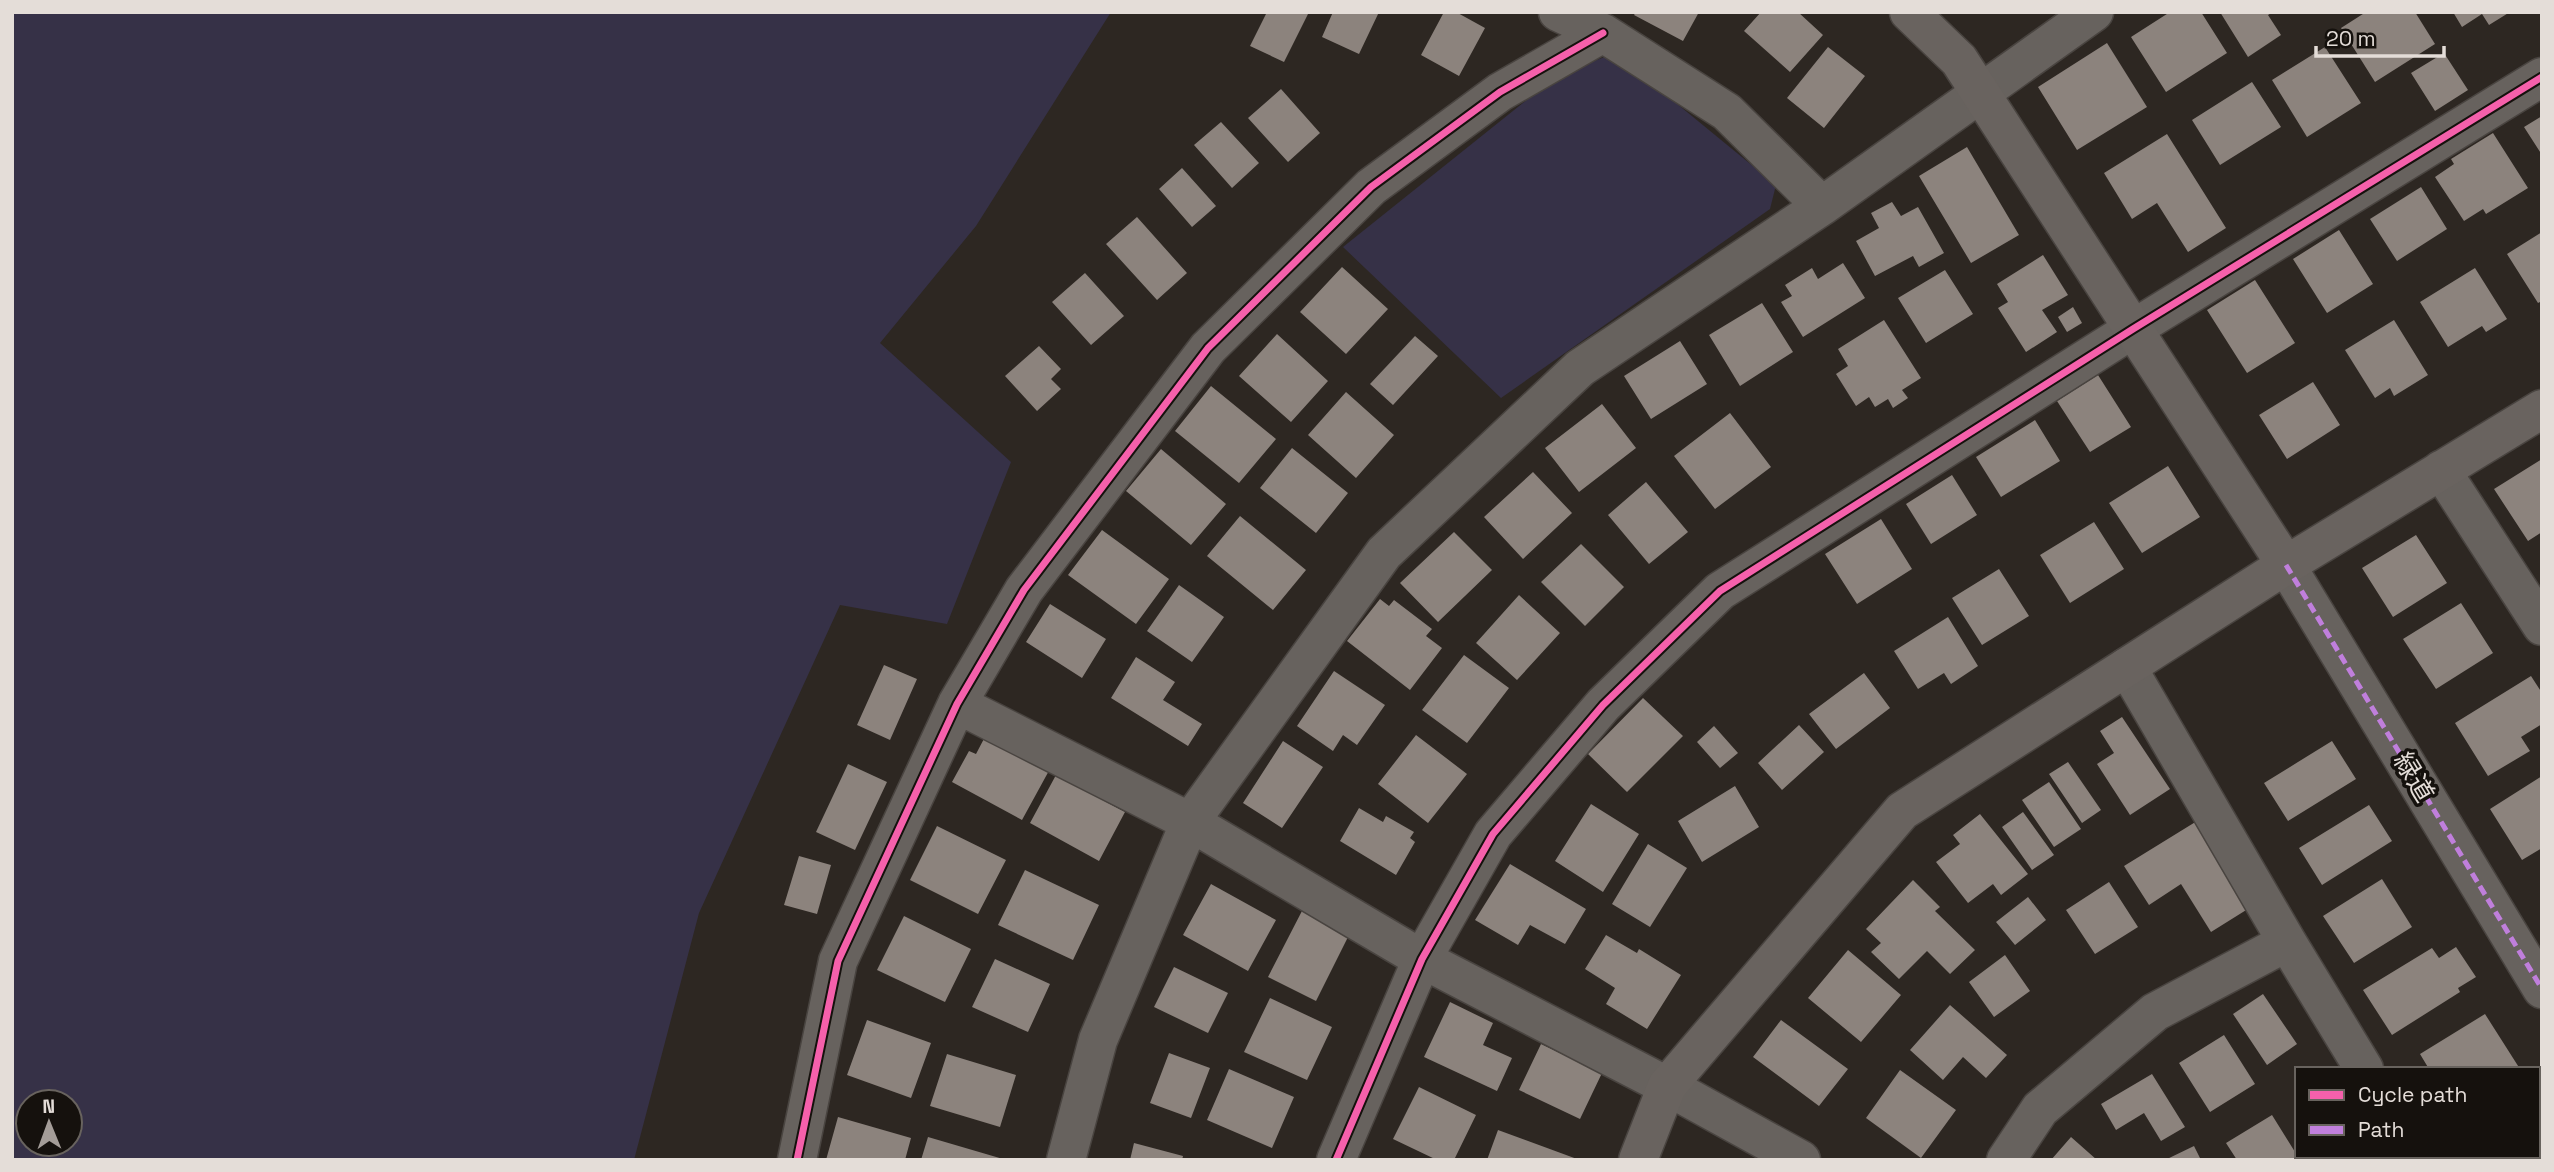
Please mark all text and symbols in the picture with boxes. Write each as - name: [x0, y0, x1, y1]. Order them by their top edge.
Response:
- scale bar: [2316, 14, 2444, 58]
- text: 20 m: [2326, 25, 2376, 52]
- street label: 緑道: [2386, 746, 2442, 808]
- legend: [2295, 1067, 2540, 1158]
- text: Cycle path: [2358, 1081, 2467, 1108]
- north arrow: [14, 1088, 84, 1158]
- text: N: [42, 1094, 55, 1119]
- text: Path: [2358, 1116, 2404, 1143]

